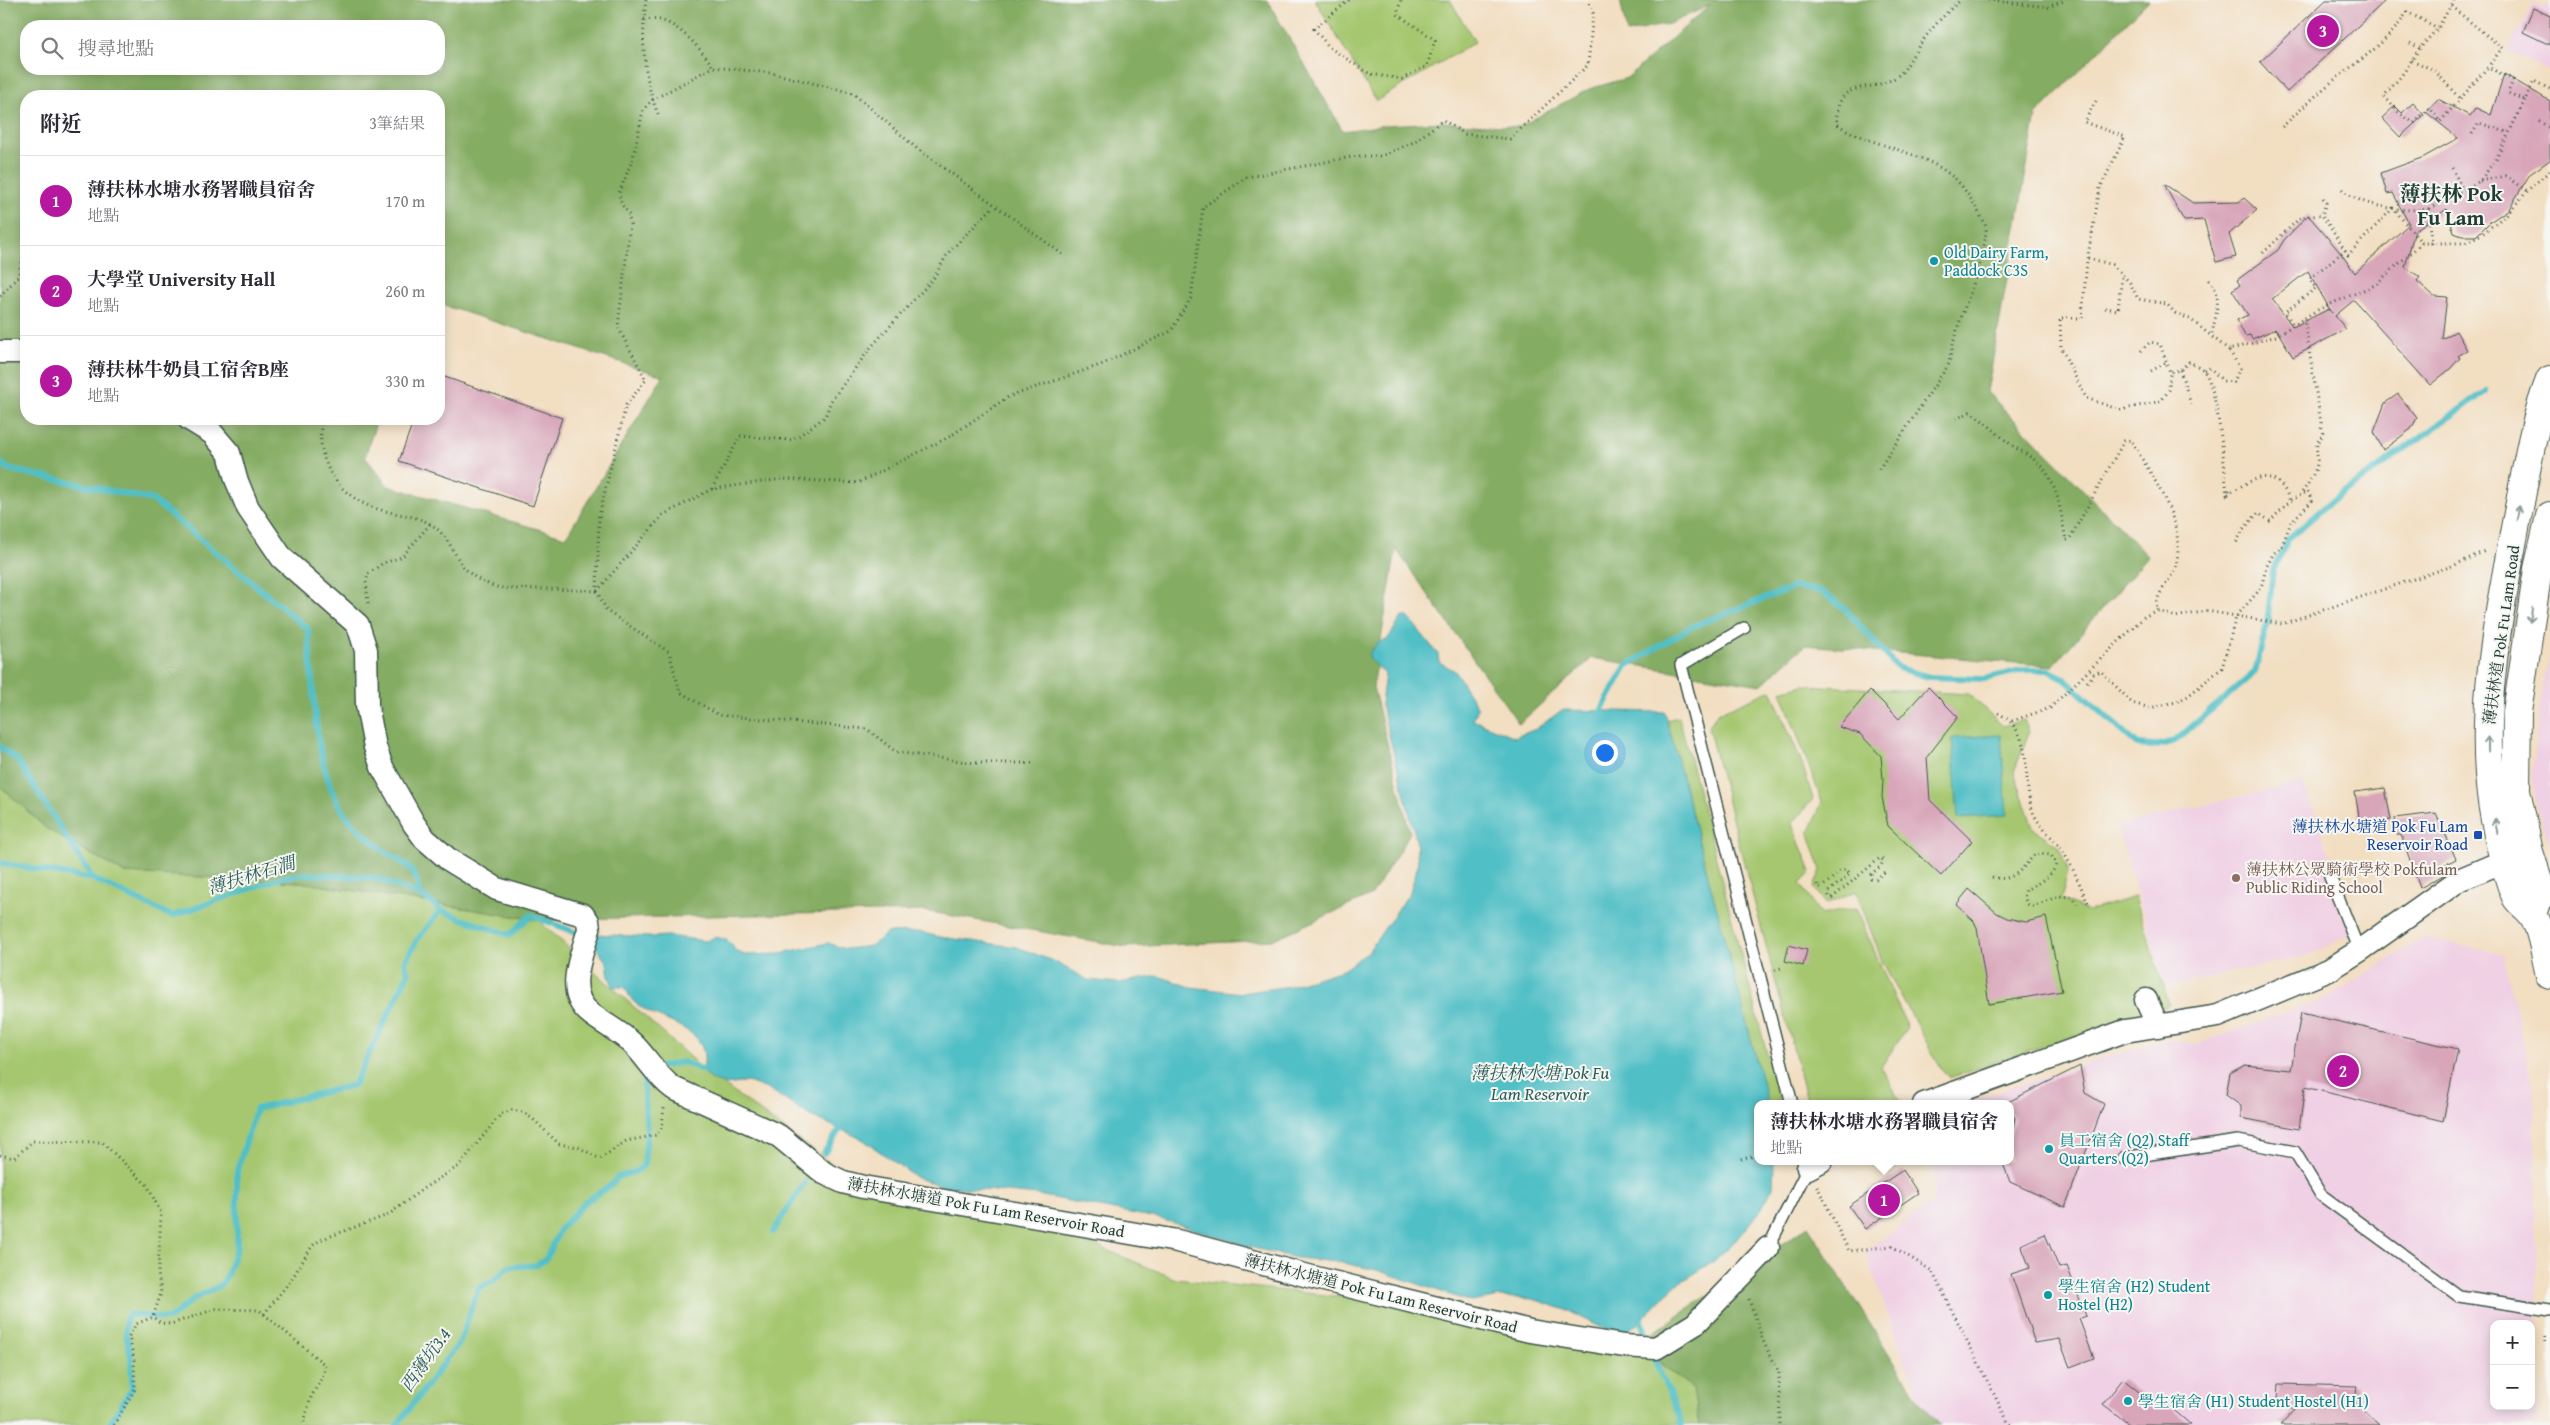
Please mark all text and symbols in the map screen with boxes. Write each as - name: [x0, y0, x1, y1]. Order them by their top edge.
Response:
- pin: 3: [2307, 12, 2339, 50]
- search box: [20, 20, 445, 75]
- icon: search: [38, 34, 66, 62]
- text: 搜尋地點: [78, 34, 154, 62]
- text: 附近: [40, 108, 82, 139]
- text: 3筆結果: [369, 111, 425, 135]
- text: 薄扶林水塘水務署職員宿舍: [87, 175, 315, 203]
- district label: 薄扶林 Pok Fu Lam: [2400, 178, 2504, 233]
- text: 1: [52, 189, 60, 213]
- text: 170 m: [385, 189, 425, 213]
- text: 地點: [87, 203, 119, 227]
- place label: Old Dairy Farm, Paddock C3S: [1944, 240, 2049, 282]
- marker: Old Dairy Farm, Paddock C3S: [1928, 255, 1940, 267]
- text: 大學堂 University Hall: [87, 265, 275, 293]
- text: 2: [52, 279, 60, 303]
- text: 260 m: [385, 279, 425, 303]
- text: 地點: [87, 293, 119, 317]
- text: 薄扶林牛奶員工宿舍B座: [87, 355, 289, 383]
- text: 3: [52, 369, 60, 393]
- text: 330 m: [385, 369, 425, 393]
- text: 地點: [87, 383, 119, 407]
- one-way arrow: [2514, 506, 2524, 522]
- street label: 薄扶林道 Pok Fu Lam Road: [2476, 543, 2526, 726]
- one-way arrow: [2526, 607, 2536, 623]
- one-way arrow: [2483, 736, 2493, 752]
- your location: [1592, 740, 1618, 766]
- place label: 薄扶林水塘道 Pok Fu Lam Reservoir Road: [2292, 814, 2468, 856]
- one-way arrow: [2491, 818, 2501, 834]
- marker: 薄扶林水塘道 Pok Fu Lam Reservoir Road: [2472, 829, 2484, 841]
- water label: 薄扶林石澗: [204, 848, 301, 901]
- place label: 薄扶林公眾騎術學校 Pokfulam Public Riding School: [2246, 857, 2457, 899]
- marker: 薄扶林公眾騎術學校 Pokfulam Public Riding School: [2230, 872, 2242, 884]
- pin: 2: [2327, 1052, 2359, 1090]
- water label: 薄扶林水塘 Pok Fu Lam Reservoir: [1470, 1059, 1610, 1107]
- popup: [1754, 1100, 2014, 1165]
- text: 薄扶林水塘水務署職員宿舍: [1770, 1107, 1998, 1135]
- place label: 員工宿舍 (Q2) Staff Quarters (Q2): [2059, 1128, 2191, 1170]
- text: 地點: [1770, 1135, 1802, 1159]
- marker: 員工宿舍 (Q2) Staff Quarters (Q2): [2043, 1143, 2055, 1155]
- street label: 薄扶林水塘道 Pok Fu Lam Reservoir Road: [846, 1171, 1127, 1243]
- pin: 1: [1868, 1181, 1900, 1219]
- street label: 薄扶林水塘道 Pok Fu Lam Reservoir Road: [1242, 1247, 1521, 1339]
- place label: 學生宿舍 (H2) Student Hostel (H2): [2058, 1274, 2211, 1316]
- marker: 學生宿舍 (H2) Student Hostel (H2): [2042, 1289, 2054, 1301]
- map controls: [2490, 1320, 2535, 1410]
- button: +: [2490, 1320, 2535, 1365]
- water label: 西薄坑3.4: [393, 1322, 457, 1398]
- button: −: [2490, 1365, 2535, 1410]
- place label: 學生宿舍 (H1) Student Hostel (H1): [2138, 1389, 2369, 1413]
- marker: 學生宿舍 (H1) Student Hostel (H1): [2122, 1395, 2134, 1407]

